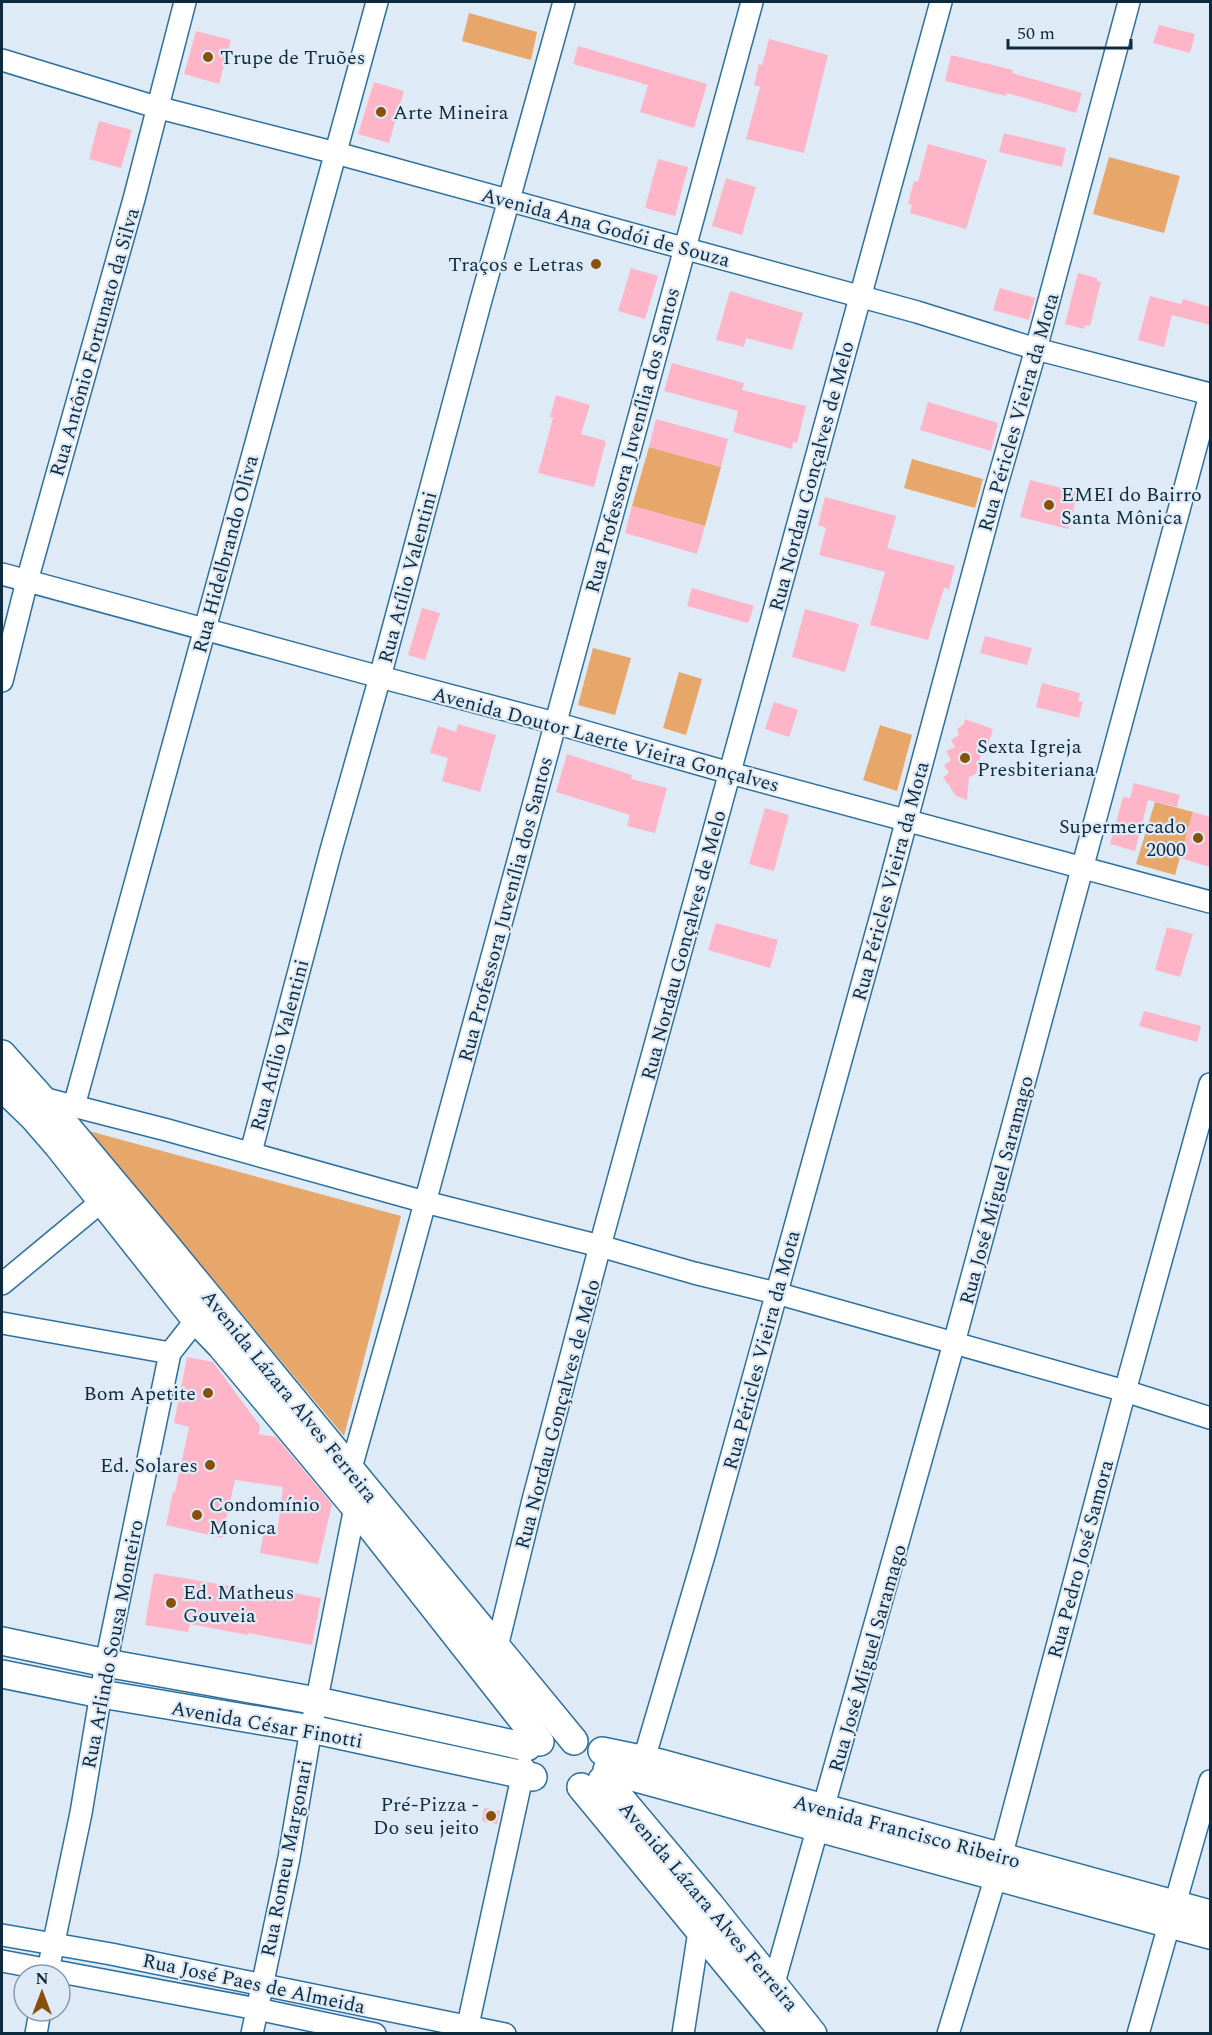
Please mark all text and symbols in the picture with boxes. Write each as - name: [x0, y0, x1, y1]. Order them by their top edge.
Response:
- scale bar: [1008, 12, 1131, 50]
- text: 50 m: [1017, 20, 1055, 47]
- place label: Trupe de Truões: [220, 43, 365, 73]
- marker: Trupe de Truões: [201, 50, 215, 64]
- place label: Arte Mineira: [393, 98, 509, 128]
- marker: Arte Mineira: [374, 105, 388, 119]
- street label: Avenida Ana Godói de Souza: [478, 180, 734, 276]
- street label: Rua Antônio Fortunato da Silva: [42, 204, 148, 480]
- place label: Traços e Letras: [448, 250, 584, 280]
- marker: Traços e Letras: [589, 257, 603, 271]
- street label: Rua Professora Juvenília dos Santos: [578, 284, 688, 596]
- street label: Rua Péricles Vieira da Mota: [971, 289, 1067, 535]
- street label: Rua Nordau Gonçalves de Melo: [761, 338, 862, 615]
- street label: Rua Hidelbrando Oliva: [185, 452, 267, 657]
- place label: EMEI do Bairro Santa Mônica: [1061, 480, 1202, 533]
- street label: Rua Atílio Valentini: [371, 488, 445, 666]
- marker: EMEI do Bairro Santa Mônica: [1042, 498, 1056, 512]
- street label: Avenida Doutor Laerte Vieira Gonçalves: [429, 679, 783, 801]
- place label: Sexta Igreja Presbiteriana: [977, 732, 1095, 785]
- marker: Sexta Igreja Presbiteriana: [958, 751, 972, 765]
- street label: Rua Professora Juvenília dos Santos: [451, 753, 561, 1065]
- street label: Rua Péricles Vieira da Mota: [845, 758, 937, 1004]
- street label: Rua Nordau Gonçalves de Melo: [633, 807, 734, 1084]
- place label: Supermercado 2000: [1059, 812, 1186, 865]
- marker: Supermercado 2000: [1191, 831, 1205, 845]
- street label: Rua Atílio Valentini: [243, 956, 317, 1134]
- street label: Rua José Miguel Saramago: [952, 1072, 1042, 1308]
- street label: Rua Péricles Vieira da Mota: [716, 1227, 808, 1473]
- street label: Rua Nordau Gonçalves de Melo: [507, 1276, 608, 1553]
- street label: Avenida Lázara Alves Ferreira: [194, 1284, 385, 1510]
- place label: Bom Apetite: [83, 1379, 196, 1409]
- marker: Bom Apetite: [201, 1386, 215, 1400]
- place label: Ed. Solares: [100, 1451, 198, 1481]
- street label: Rua Pedro José Samora: [1040, 1456, 1122, 1662]
- marker: Ed. Solares: [203, 1458, 217, 1472]
- place label: Condomínio Monica: [209, 1490, 320, 1543]
- marker: Condomínio Monica: [190, 1508, 204, 1522]
- street label: Rua Arlindo Sousa Monteiro: [74, 1517, 152, 1771]
- street label: Rua José Miguel Saramago: [821, 1541, 915, 1776]
- place label: Ed. Matheus Gouveia: [183, 1578, 294, 1631]
- marker: Ed. Matheus Gouveia: [164, 1596, 178, 1610]
- street label: Avenida César Finotti: [169, 1693, 365, 1757]
- street label: Rua Romeu Margonari: [253, 1757, 321, 1959]
- street label: Avenida Francisco Ribeiro: [790, 1787, 1024, 1877]
- place label: Pré-Pizza - Do seu jeito: [373, 1790, 479, 1843]
- street label: Avenida Lázara Alves Ferreira: [611, 1795, 806, 2019]
- marker: Pré-Pizza - Do seu jeito: [484, 1809, 498, 1823]
- street label: Rua José Paes de Almeida: [140, 1946, 368, 2022]
- north arrow: [12, 1963, 72, 2023]
- text: N: [35, 1967, 49, 1991]

